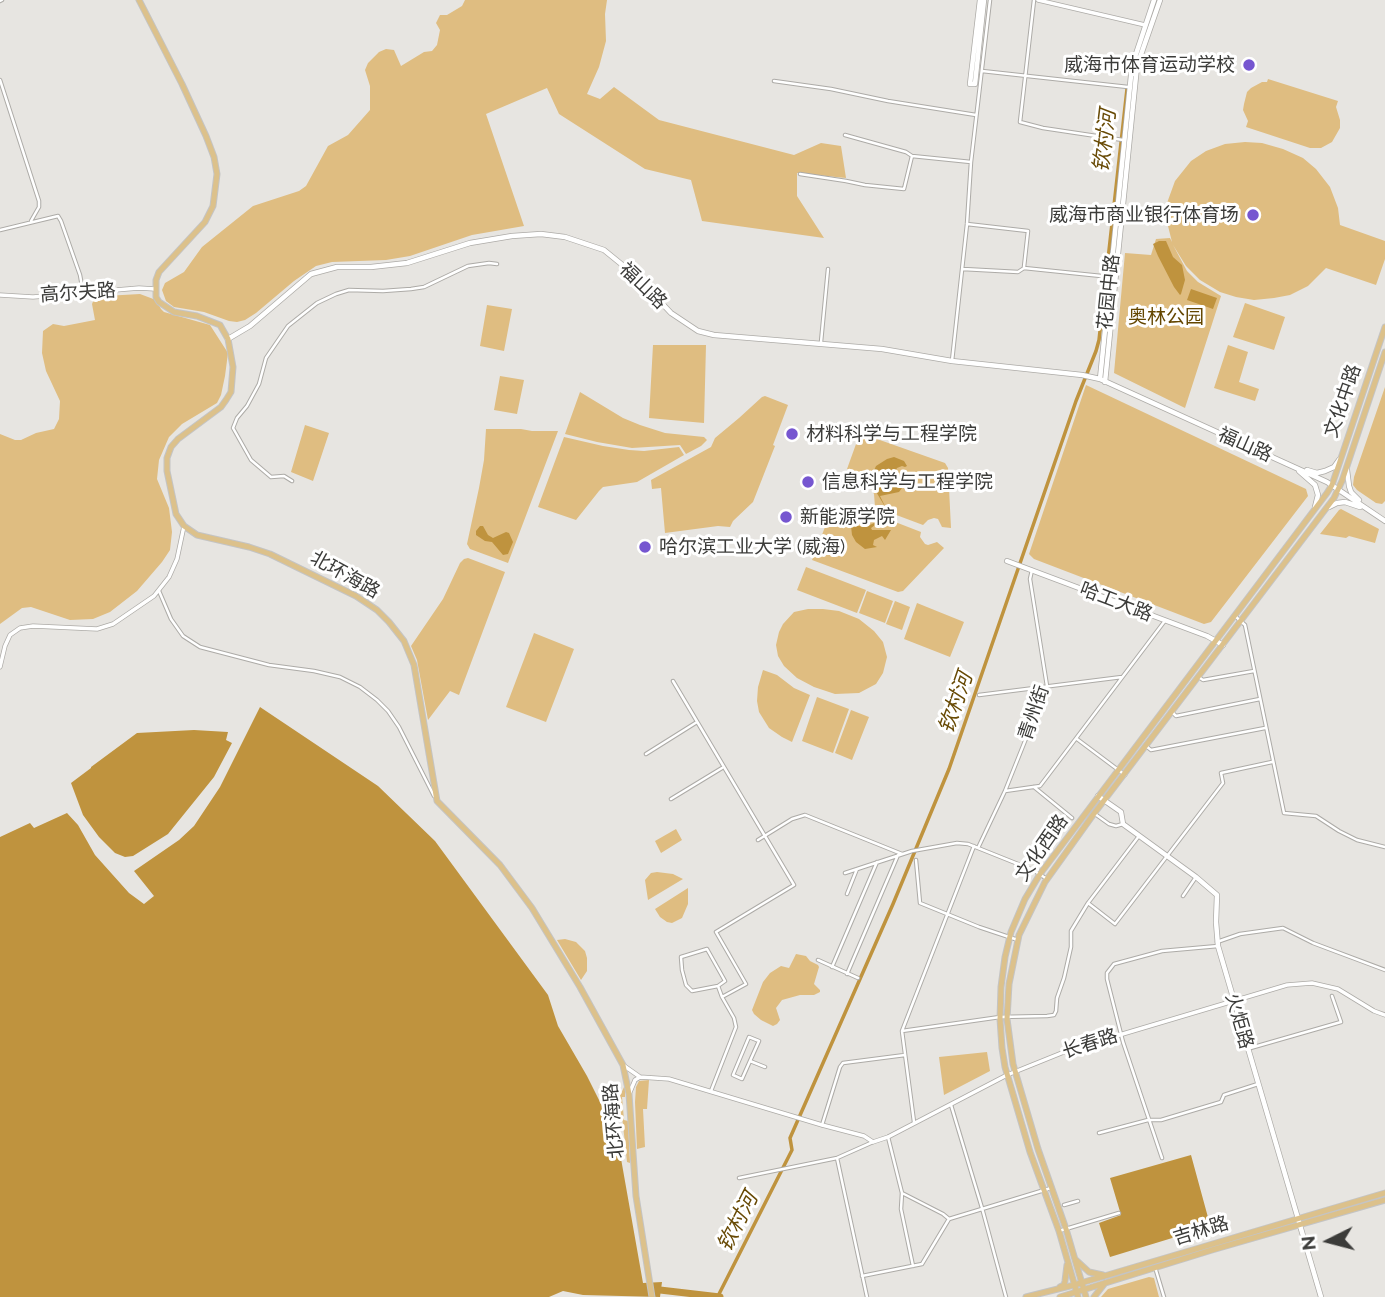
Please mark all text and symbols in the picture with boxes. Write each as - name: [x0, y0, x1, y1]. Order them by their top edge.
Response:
- place label: 威海市体育运动学校: [1064, 54, 1235, 76]
- marker: 威海市体育运动学校: [1241, 57, 1257, 73]
- water label: 钦村河: [1089, 108, 1121, 174]
- place label: 威海市商业银行体育场: [1049, 204, 1239, 226]
- marker: 威海市商业银行体育场: [1245, 207, 1261, 223]
- street label: 花园中路: [1094, 253, 1124, 331]
- street label: 福山路: [615, 258, 671, 314]
- street label: 高尔夫路: [39, 279, 117, 307]
- park label: 奥林公园: [1128, 306, 1204, 328]
- street label: 文化中路: [1320, 361, 1366, 441]
- place label: 材料科学与工程学院: [806, 423, 977, 445]
- street label: 福山路: [1214, 423, 1276, 467]
- marker: 材料科学与工程学院: [784, 426, 800, 442]
- place label: 信息科学与工程学院: [822, 471, 993, 493]
- marker: 信息科学与工程学院: [800, 474, 816, 490]
- place label: 新能源学院: [800, 506, 895, 528]
- marker: 新能源学院: [778, 509, 794, 525]
- place label: 哈尔滨工业大学 (威海): [659, 536, 845, 558]
- marker: 哈尔滨工业大学 (威海): [637, 539, 653, 555]
- street label: 北环海路: [306, 547, 384, 603]
- street label: 哈工大路: [1076, 578, 1156, 626]
- water label: 钦村河: [934, 669, 978, 737]
- street label: 青州街: [1014, 682, 1054, 744]
- street label: 文化西路: [1011, 810, 1073, 886]
- street label: 火炬路: [1220, 990, 1258, 1052]
- street label: 长春路: [1059, 1024, 1121, 1064]
- street label: 北环海路: [599, 1082, 629, 1160]
- water label: 钦村河: [712, 1188, 764, 1256]
- north arrow: [1294, 1206, 1364, 1276]
- street label: 吉林路: [1170, 1212, 1232, 1250]
- text: N: [1296, 1235, 1320, 1252]

